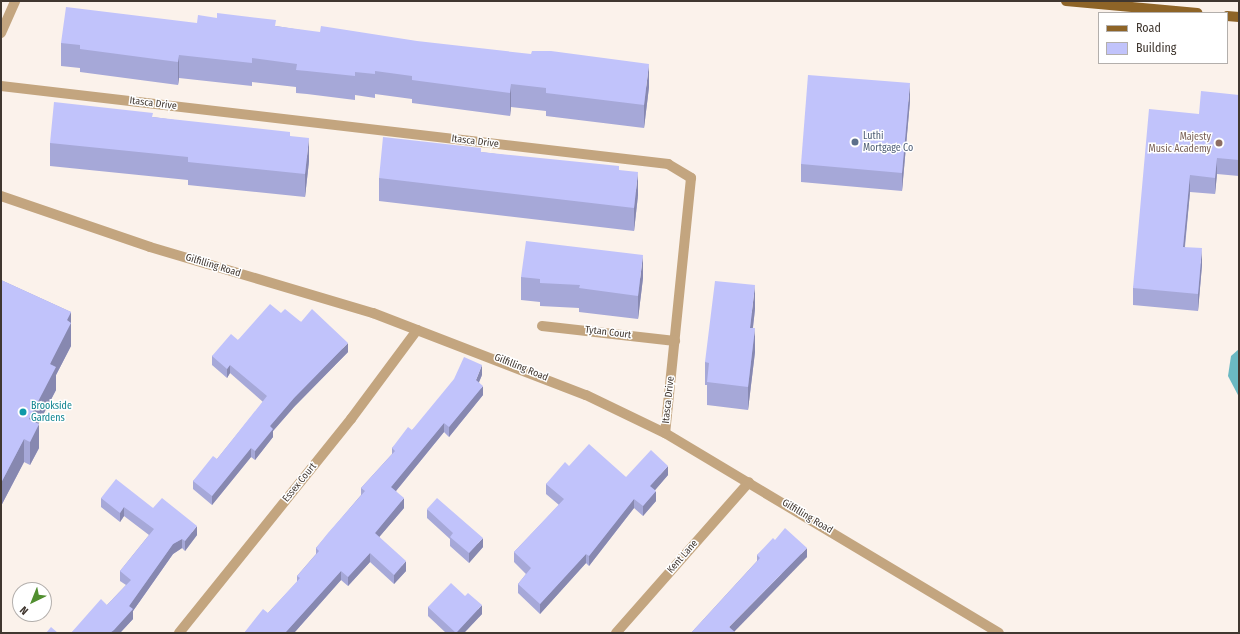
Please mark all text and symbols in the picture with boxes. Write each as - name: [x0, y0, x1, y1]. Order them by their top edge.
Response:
- legend: [1098, 12, 1228, 64]
- text: Road: [1136, 21, 1161, 35]
- text: Building: [1136, 41, 1176, 55]
- street label: Itasca Drive: [129, 95, 177, 113]
- place label: Luthi Mortgage Co: [863, 130, 913, 154]
- place label: Majesty Music Academy: [1149, 131, 1211, 154]
- street label: Itasca Drive: [451, 133, 499, 151]
- marker: Luthi Mortgage Co: [850, 137, 860, 147]
- marker: Majesty Music Academy: [1214, 138, 1224, 148]
- street label: Gilfilling Road: [184, 252, 242, 280]
- street label: Tytan Court: [584, 324, 632, 342]
- street label: Gilfilling Road: [492, 352, 550, 384]
- street label: Itasca Drive: [661, 376, 677, 424]
- place label: Brookside Gardens: [31, 400, 72, 424]
- marker: Brookside Gardens: [18, 407, 28, 417]
- street label: Essex Court: [281, 461, 319, 505]
- street label: Gilfilling Road: [779, 497, 835, 537]
- street label: Kent Lane: [665, 538, 701, 576]
- north arrow: [12, 582, 52, 622]
- text: N: [17, 603, 31, 617]

